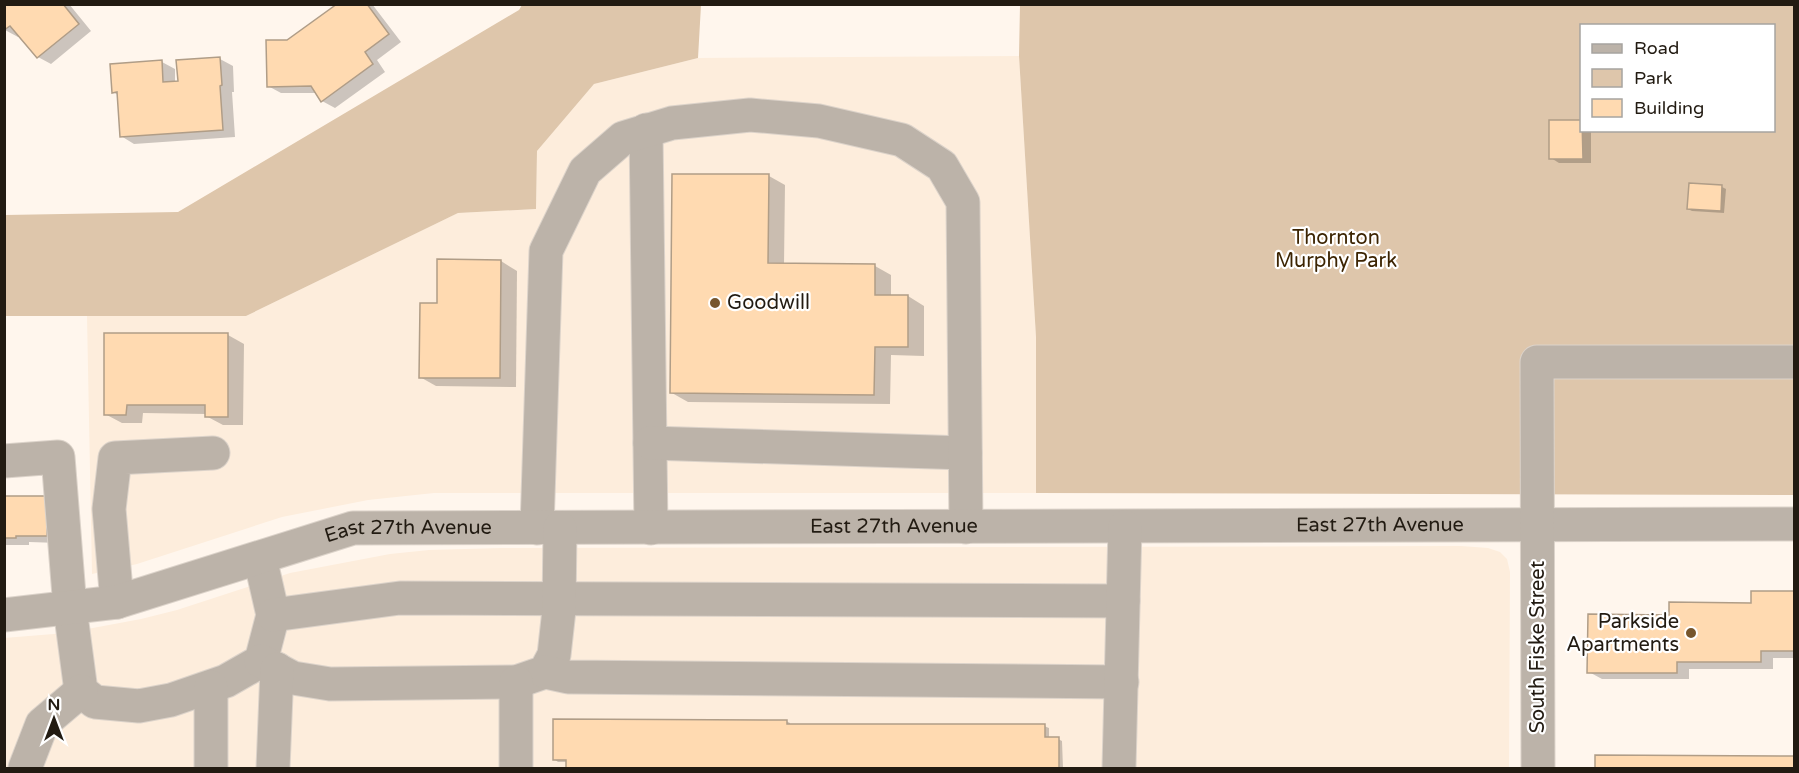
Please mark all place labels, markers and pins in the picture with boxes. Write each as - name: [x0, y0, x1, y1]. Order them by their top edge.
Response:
- place label: Goodwill: [727, 291, 810, 315]
- marker: Goodwill: [708, 296, 722, 310]
- place label: Parkside Apartments: [1566, 610, 1679, 657]
- marker: Parkside Apartments: [1684, 626, 1698, 640]

